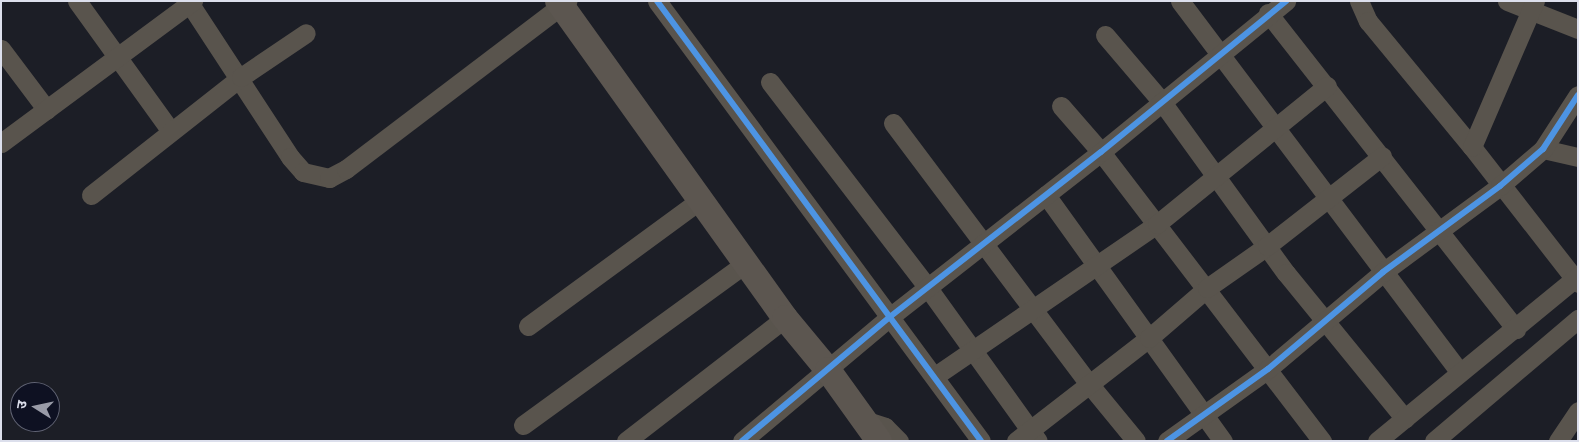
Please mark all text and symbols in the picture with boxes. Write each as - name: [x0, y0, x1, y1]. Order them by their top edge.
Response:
- north arrow: [10, 382, 60, 432]
- text: उ: [12, 399, 31, 410]

